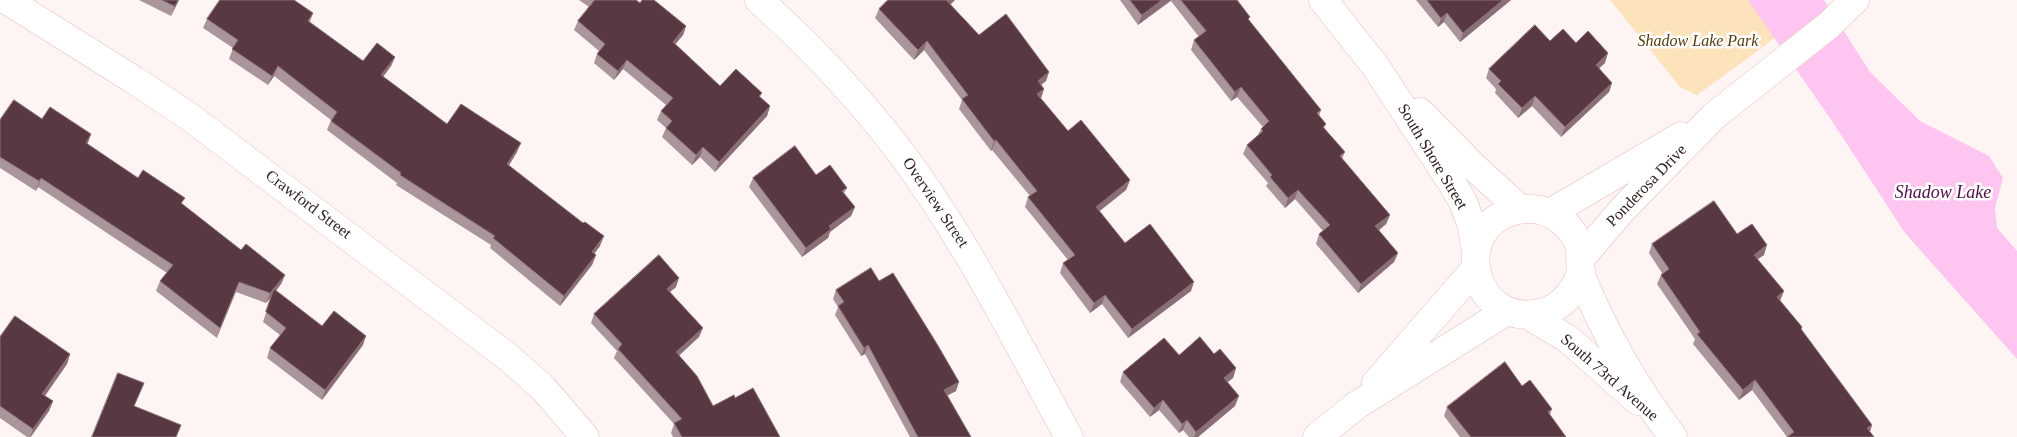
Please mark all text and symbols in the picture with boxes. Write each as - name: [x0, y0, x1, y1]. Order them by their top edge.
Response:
- park label: Shadow Lake Park: [1638, 32, 1758, 52]
- street label: South Shore Street: [1393, 101, 1471, 213]
- street label: Ponderosa Drive: [1603, 141, 1691, 231]
- street label: Overview Street: [898, 154, 972, 252]
- street label: Crawford Street: [261, 166, 355, 244]
- water label: Shadow Lake: [1895, 182, 1991, 204]
- street label: South 73rd Avenue: [1556, 330, 1662, 426]

